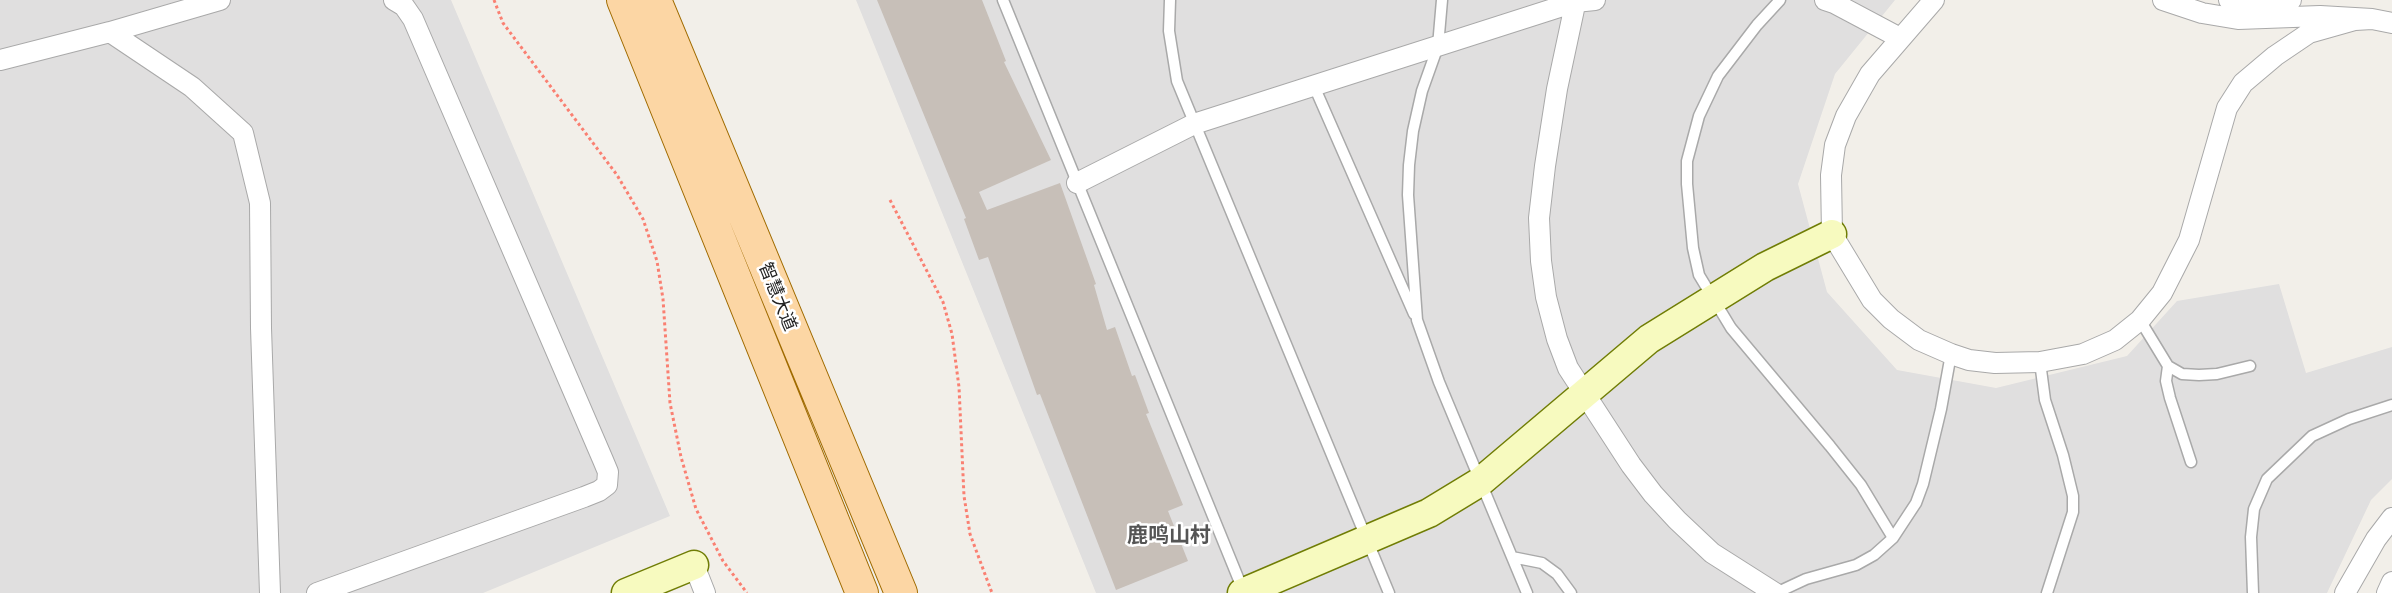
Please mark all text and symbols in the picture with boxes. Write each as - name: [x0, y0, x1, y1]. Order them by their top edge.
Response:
- street label: 智慧大道: [754, 260, 800, 334]
- district label: 鹿鸣山村: [1127, 523, 1211, 549]

